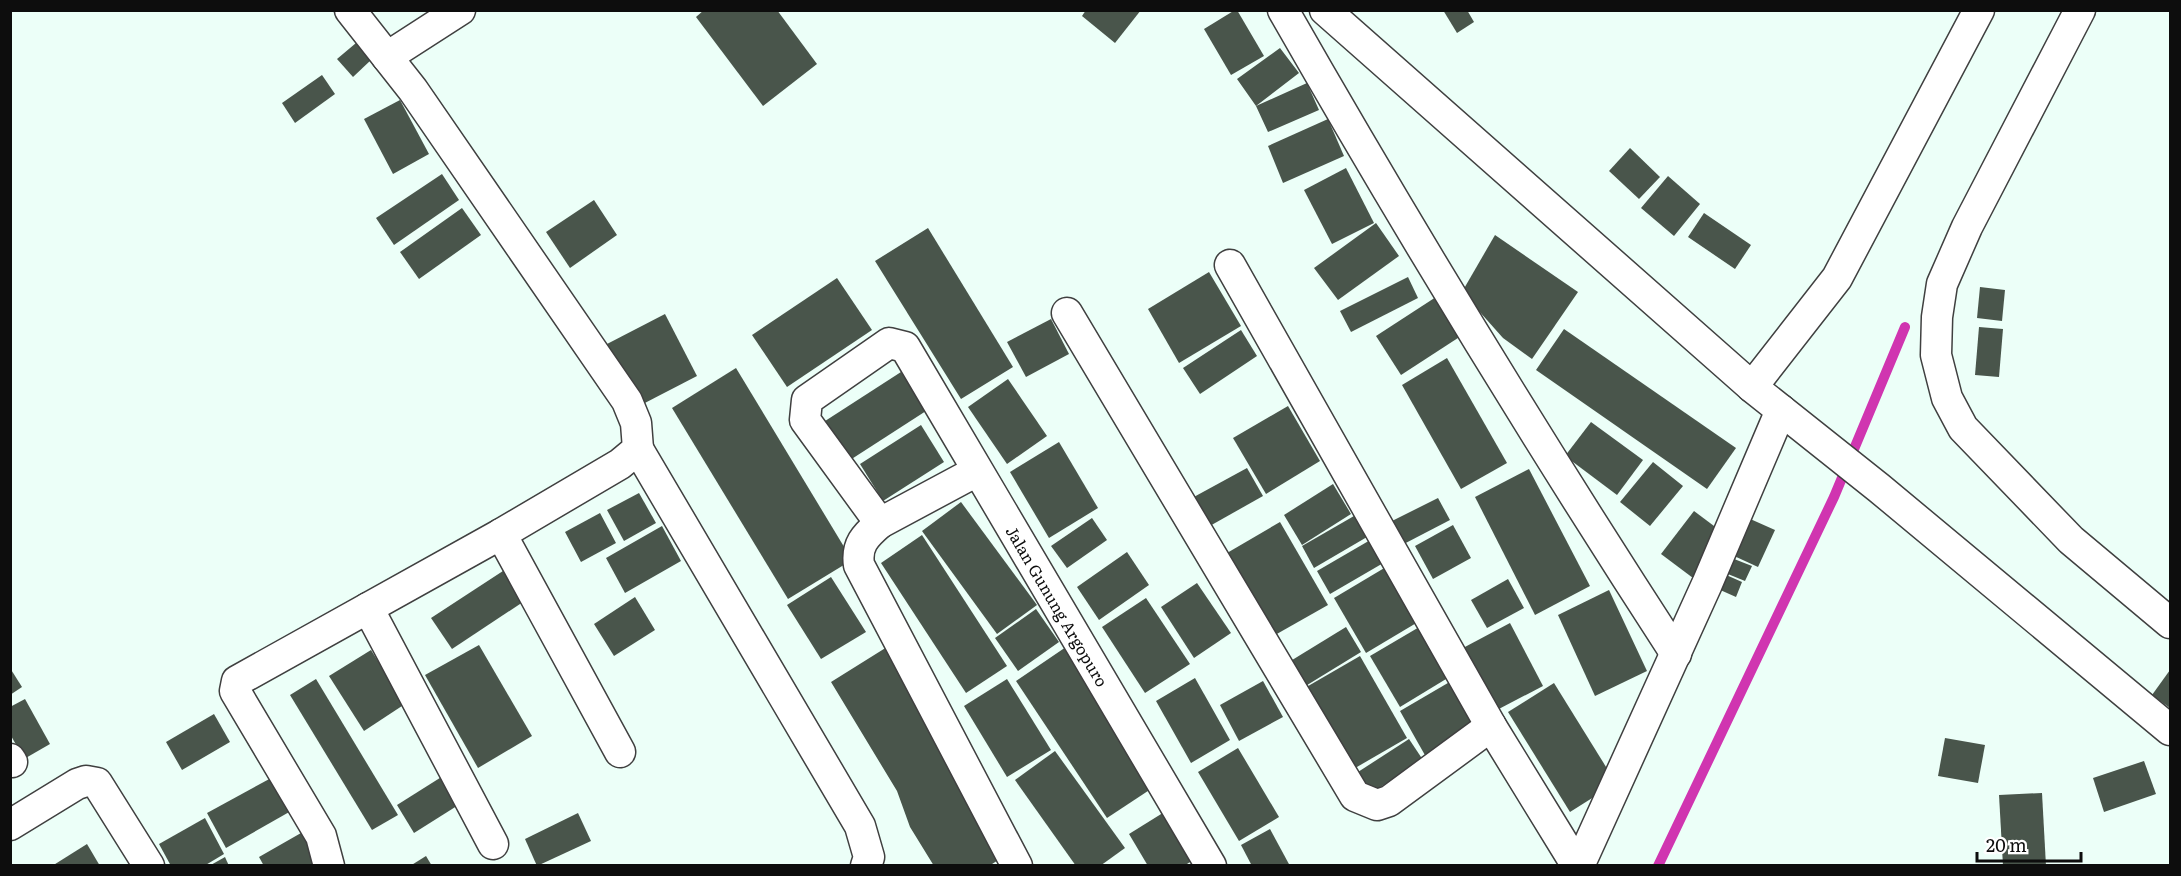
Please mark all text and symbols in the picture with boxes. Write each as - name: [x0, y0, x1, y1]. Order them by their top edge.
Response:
- street label: Jalan Gunung Argopuro: [1001, 521, 1115, 691]
- scale bar: [1977, 825, 2080, 863]
- text: 20 m: [1986, 831, 2027, 858]

